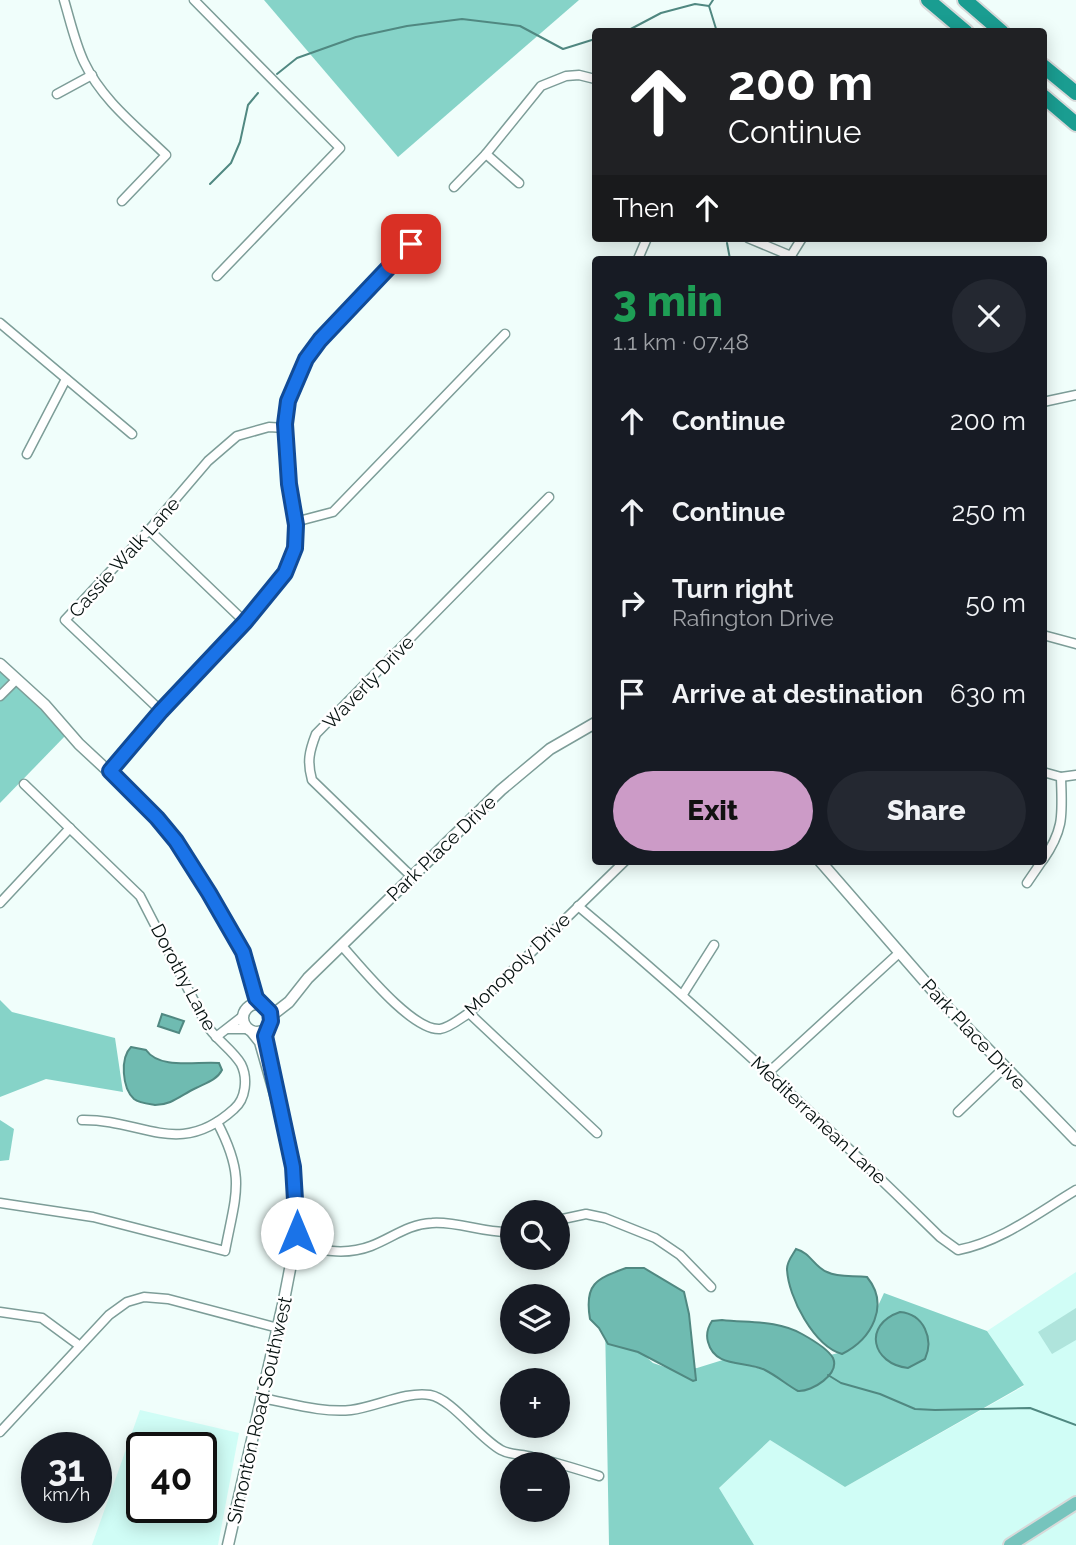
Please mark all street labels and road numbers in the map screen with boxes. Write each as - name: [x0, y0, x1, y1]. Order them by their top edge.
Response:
- street label: Cassie Walk Lane: [64, 492, 184, 622]
- street label: Waverly Drive: [318, 631, 418, 733]
- street label: Park Place Drive: [382, 791, 500, 905]
- street label: Monopoly Drive: [460, 908, 574, 1020]
- street label: Dorothy Lane: [147, 920, 221, 1034]
- street label: Park Place Drive: [917, 974, 1031, 1094]
- street label: Mediterranean Lane: [747, 1052, 891, 1188]
- street label: Simonton Road Southwest: [222, 1294, 296, 1526]

